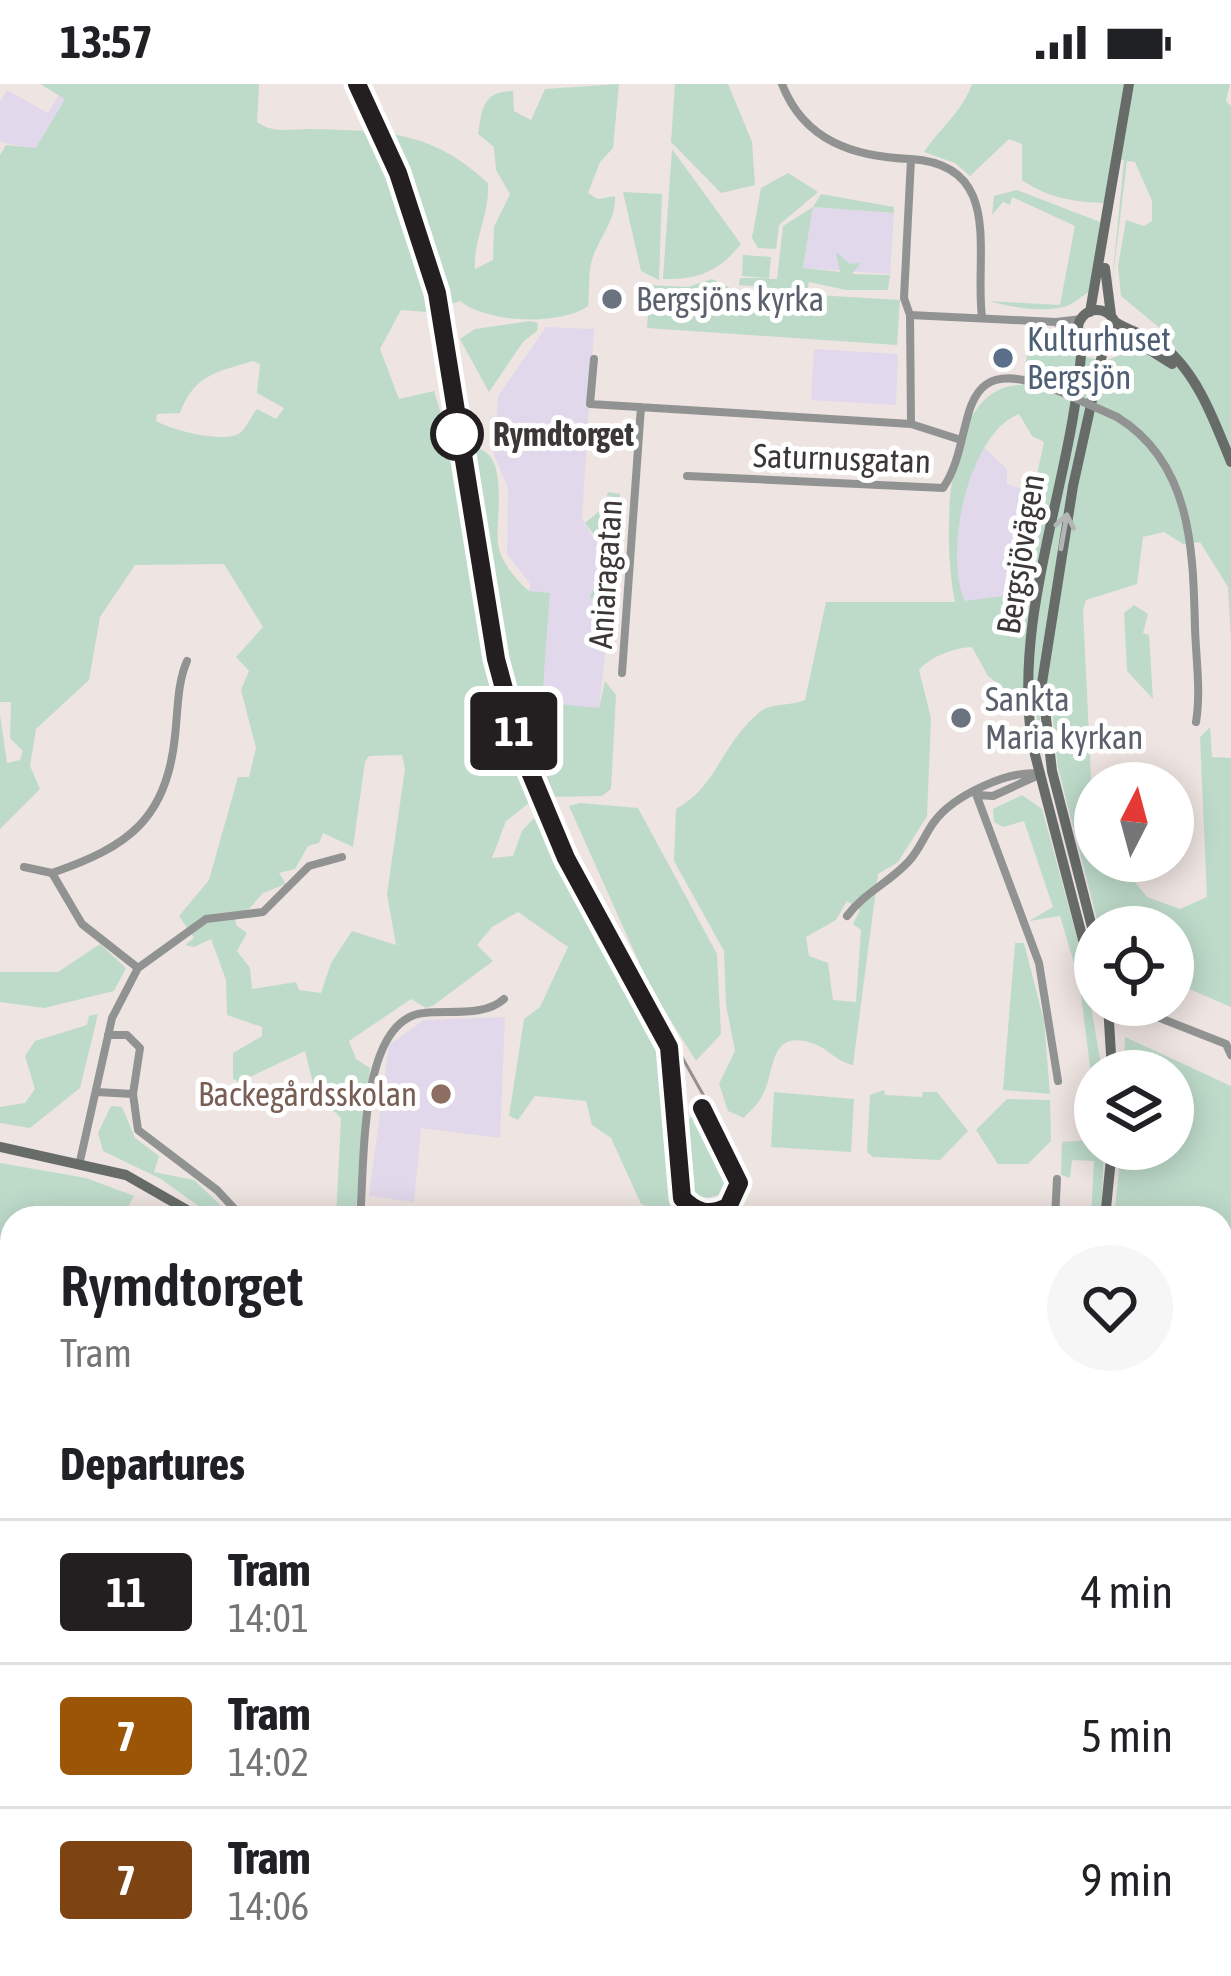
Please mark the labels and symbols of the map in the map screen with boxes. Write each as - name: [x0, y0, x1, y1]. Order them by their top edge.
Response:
- place label: Bergsjöns kyrka: [636, 280, 824, 318]
- marker: Bergsjöns kyrka: [599, 286, 625, 312]
- place label: Kulturhuset Bergsjön: [1027, 320, 1171, 396]
- marker: Kulturhuset Bergsjön: [990, 345, 1016, 371]
- marker: Rymdtorget: [432, 409, 482, 459]
- place label: Rymdtorget: [493, 415, 634, 453]
- street label: Saturnusgatan: [753, 436, 931, 480]
- street label: Bergsjövägen: [989, 471, 1051, 637]
- street label: Aniaragatan: [581, 498, 629, 650]
- one-way arrow: [1054, 513, 1077, 552]
- place label: Sankta Maria kyrkan: [985, 680, 1143, 756]
- line badge: 11: [460, 692, 568, 770]
- marker: Sankta Maria kyrkan: [948, 705, 974, 731]
- north arrow: [1074, 762, 1194, 882]
- place label: Backegårdsskolan: [198, 1075, 417, 1113]
- marker: Backegårdsskolan: [428, 1081, 454, 1107]

